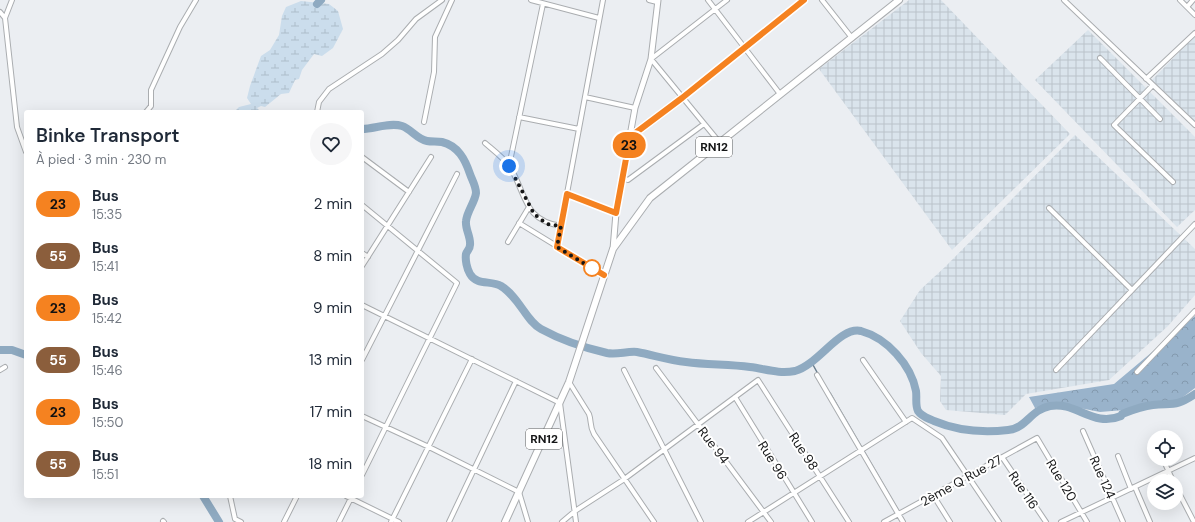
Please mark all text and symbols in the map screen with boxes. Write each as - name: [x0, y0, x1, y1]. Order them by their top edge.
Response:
- text: Binke Transport: [36, 123, 180, 148]
- button: heart: [310, 123, 352, 165]
- line badge: 23: [611, 132, 647, 158]
- text: 23: [621, 136, 637, 154]
- road number: RN12: [696, 137, 732, 157]
- text: À pied · 3 min · 230 m: [36, 151, 166, 168]
- your location: [499, 156, 519, 176]
- text: Bus: [92, 186, 119, 206]
- text: 2 min: [314, 194, 352, 214]
- text: 23: [50, 195, 66, 213]
- text: 15:35: [92, 206, 122, 223]
- text: Bus: [92, 238, 119, 258]
- text: 8 min: [313, 246, 352, 266]
- text: 55: [49, 247, 67, 265]
- text: 15:41: [92, 258, 119, 275]
- unlabelled marker: [583, 259, 601, 277]
- text: Bus: [92, 290, 119, 310]
- text: 9 min: [313, 298, 352, 318]
- text: 23: [50, 299, 66, 317]
- text: 15:42: [92, 310, 122, 327]
- text: Bus: [92, 342, 119, 362]
- text: 13 min: [309, 350, 352, 370]
- text: 55: [49, 351, 67, 369]
- text: 15:46: [92, 362, 123, 379]
- text: Bus: [92, 394, 119, 414]
- text: 17 min: [310, 402, 352, 422]
- text: 23: [50, 403, 66, 421]
- text: 15:50: [92, 414, 123, 431]
- street label: Rue 94: [694, 423, 733, 467]
- road number: RN12: [526, 429, 562, 449]
- street label: Rue 98: [785, 429, 822, 474]
- map controls: [1147, 430, 1183, 510]
- button: locate: [1147, 430, 1183, 466]
- street label: Rue 96: [754, 438, 791, 483]
- text: Bus: [92, 446, 119, 466]
- street label: 2ème Q Rue 27: [917, 451, 1005, 510]
- street label: Rue 124: [1086, 453, 1120, 501]
- text: 18 min: [309, 454, 352, 474]
- text: 55: [49, 455, 67, 473]
- street label: Rue 120: [1042, 456, 1081, 505]
- text: 15:51: [92, 466, 119, 483]
- street label: Rue 116: [1005, 468, 1042, 513]
- button: layers: [1147, 474, 1183, 510]

